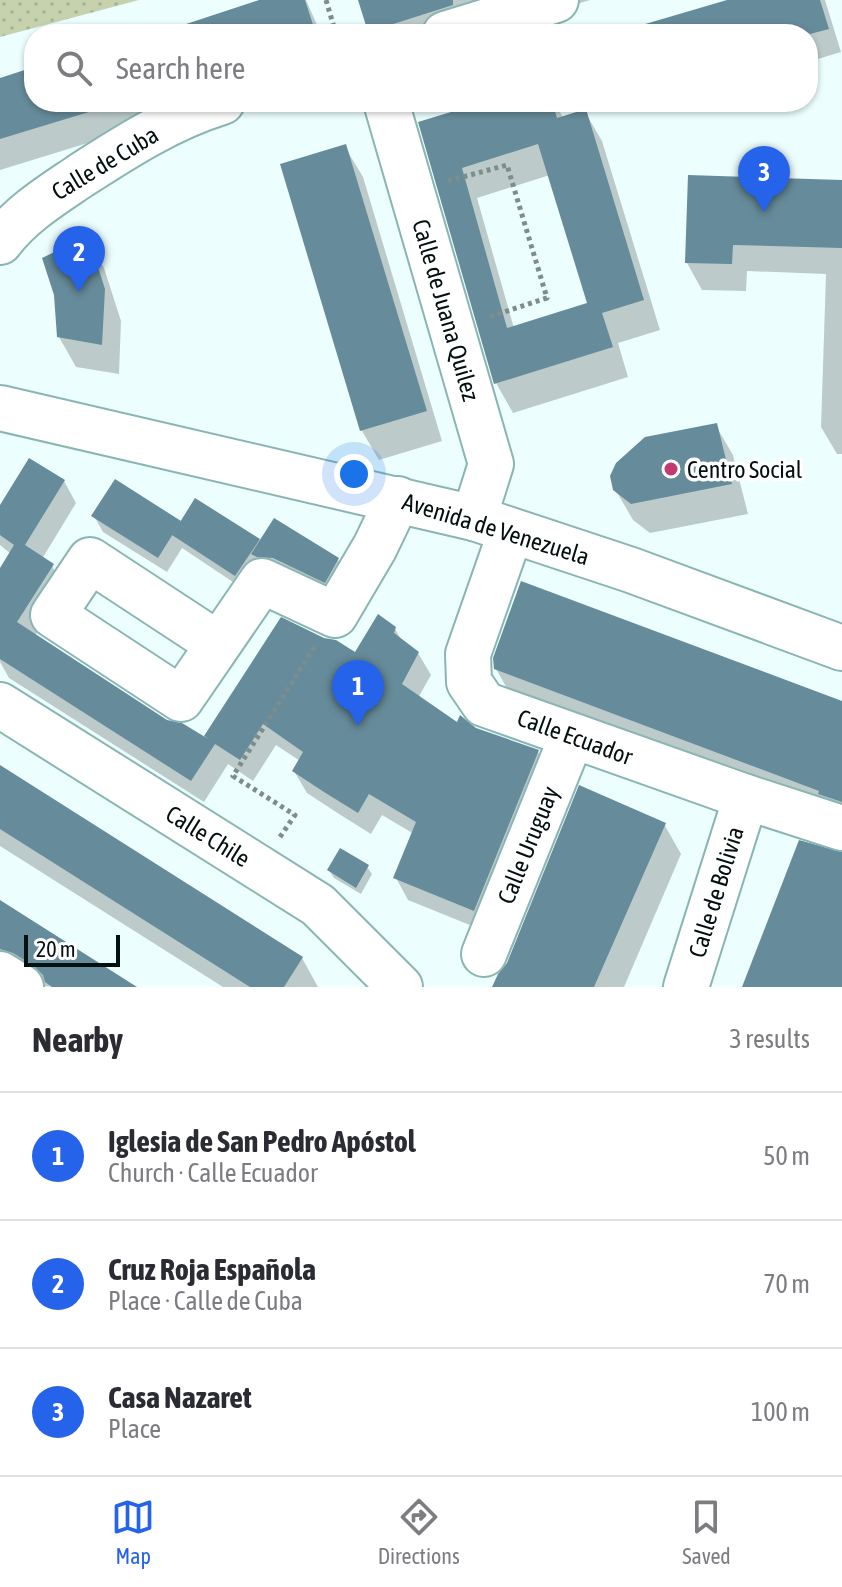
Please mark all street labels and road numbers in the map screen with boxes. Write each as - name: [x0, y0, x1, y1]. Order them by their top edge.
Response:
- street label: Calle de Cuba: [47, 121, 163, 205]
- street label: Calle de Juana Quilez: [407, 216, 485, 404]
- street label: Avenida de Venezuela: [399, 488, 593, 570]
- street label: Calle Ecuador: [514, 704, 637, 771]
- street label: Calle Uruguay: [492, 782, 564, 908]
- street label: Calle Chile: [161, 800, 255, 872]
- street label: Calle de Bolivia: [683, 823, 749, 961]

